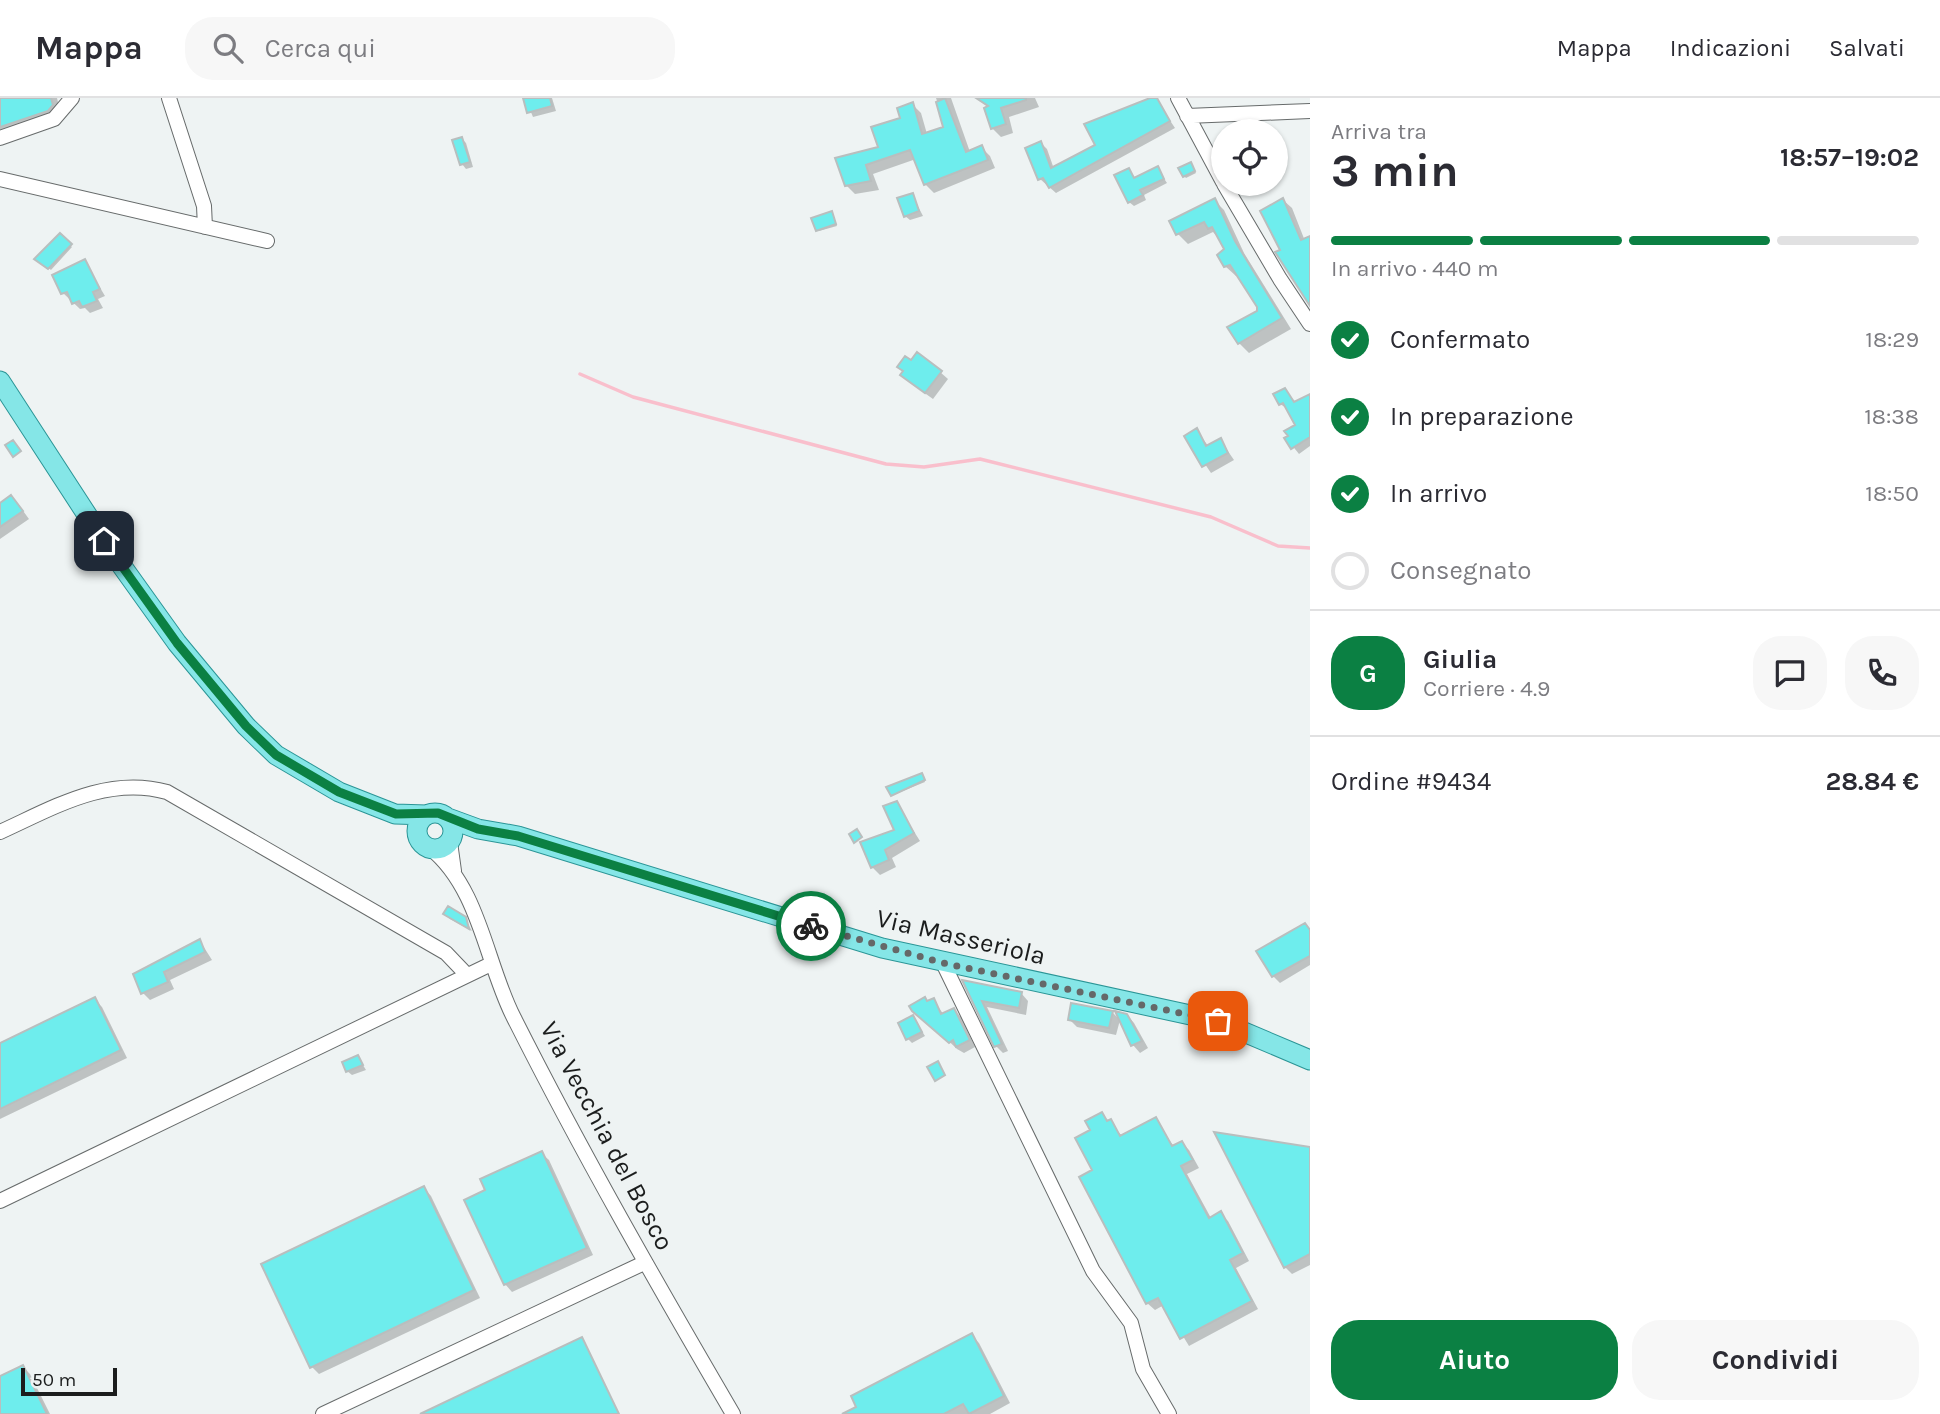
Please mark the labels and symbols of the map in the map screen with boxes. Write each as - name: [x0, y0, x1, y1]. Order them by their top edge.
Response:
- pin: [74, 511, 134, 571]
- courier: [776, 891, 846, 961]
- street label: Via Masseriola: [873, 902, 1049, 972]
- pin: [1188, 991, 1248, 1051]
- street label: Via Vecchia del Bosco: [534, 1016, 680, 1256]
- scale bar: [21, 1365, 117, 1397]

